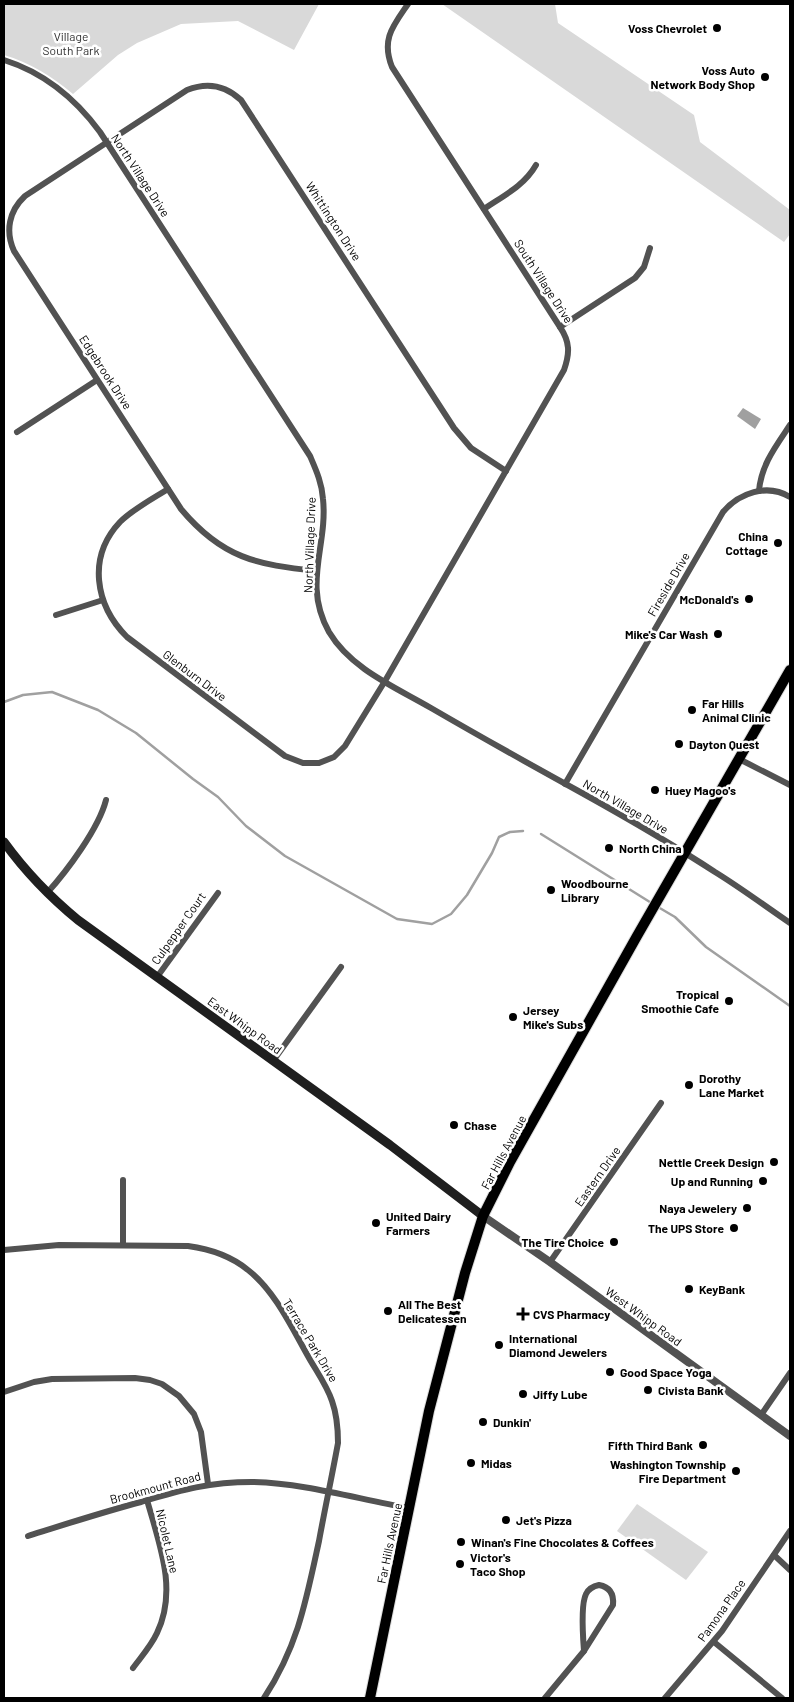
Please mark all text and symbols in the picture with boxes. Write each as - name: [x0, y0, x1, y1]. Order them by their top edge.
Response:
- place label: Voss Chevrolet: [628, 21, 707, 35]
- marker: Voss Chevrolet: [711, 22, 723, 34]
- park label: Village South Park: [43, 29, 99, 57]
- place label: Voss Auto Network Body Shop: [650, 63, 755, 91]
- marker: Voss Auto Network Body Shop: [759, 71, 771, 83]
- street label: North Village Drive: [109, 131, 173, 219]
- street label: Whittington Drive: [303, 179, 365, 263]
- street label: South Village Drive: [512, 237, 576, 325]
- street label: Edgebrook Drive: [77, 332, 135, 412]
- street label: North Village Drive: [300, 497, 318, 593]
- place label: China Cottage: [726, 529, 768, 557]
- marker: China Cottage: [772, 537, 784, 549]
- street label: Fireside Drive: [644, 550, 692, 618]
- place label: McDonald's: [679, 592, 739, 606]
- marker: McDonald's: [743, 593, 755, 605]
- place label: Mike's Car Wash: [625, 627, 708, 641]
- marker: Mike's Car Wash: [712, 628, 724, 640]
- street label: Glenburn Drive: [160, 647, 230, 703]
- place label: Far Hills Animal Clinic: [702, 696, 771, 724]
- marker: Far Hills Animal Clinic: [686, 704, 698, 716]
- place label: Dayton Quest: [689, 737, 760, 751]
- marker: Dayton Quest: [673, 738, 685, 750]
- street label: North Village Drive: [581, 776, 671, 836]
- place label: Huey Magoo's: [665, 783, 736, 797]
- marker: Huey Magoo's: [649, 784, 661, 796]
- place label: North China: [619, 841, 682, 855]
- marker: North China: [603, 842, 615, 854]
- place label: Woodbourne Library: [561, 876, 629, 904]
- marker: Woodbourne Library: [545, 884, 557, 896]
- street label: Culpepper Court: [148, 889, 208, 967]
- place label: Tropical Smoothie Cafe: [641, 987, 719, 1015]
- street label: East Whipp Road: [205, 993, 285, 1057]
- marker: Tropical Smoothie Cafe: [723, 995, 735, 1007]
- place label: Jersey Mike's Subs: [523, 1003, 583, 1031]
- marker: Jersey Mike's Subs: [507, 1011, 519, 1023]
- place label: Dorothy Lane Market: [699, 1071, 764, 1099]
- marker: Dorothy Lane Market: [683, 1079, 695, 1091]
- street label: Far Hills Avenue: [478, 1112, 528, 1192]
- place label: Chase: [464, 1118, 497, 1132]
- marker: Chase: [448, 1119, 460, 1131]
- street label: Eastern Drive: [571, 1143, 623, 1209]
- place label: Nettle Creek Design: [659, 1155, 764, 1169]
- marker: Nettle Creek Design: [768, 1156, 780, 1168]
- place label: Up and Running: [671, 1174, 753, 1188]
- marker: Up and Running: [757, 1175, 769, 1187]
- place label: Naya Jewelery: [659, 1201, 737, 1215]
- marker: Naya Jewelery: [741, 1202, 753, 1214]
- place label: United Dairy Farmers: [386, 1209, 451, 1237]
- marker: United Dairy Farmers: [370, 1217, 382, 1229]
- place label: The UPS Store: [648, 1221, 724, 1235]
- marker: The UPS Store: [728, 1222, 740, 1234]
- place label: The Tire Choice: [522, 1235, 604, 1249]
- marker: The Tire Choice: [608, 1236, 620, 1248]
- place label: KeyBank: [699, 1282, 746, 1296]
- marker: KeyBank: [683, 1283, 695, 1295]
- street label: West Whipp Road: [603, 1284, 685, 1348]
- street label: Terrace Park Drive: [281, 1296, 341, 1384]
- place label: All The Best Delicatessen: [398, 1297, 467, 1325]
- marker: All The Best Delicatessen: [382, 1305, 394, 1317]
- place label: CVS Pharmacy: [533, 1307, 610, 1321]
- marker: CVS Pharmacy: [517, 1308, 529, 1320]
- place label: International Diamond Jewelers: [509, 1331, 607, 1359]
- marker: International Diamond Jewelers: [493, 1339, 505, 1351]
- place label: Good Space Yoga: [620, 1365, 712, 1379]
- marker: Good Space Yoga: [604, 1366, 616, 1378]
- place label: Civista Bank: [658, 1383, 724, 1397]
- marker: Civista Bank: [642, 1384, 654, 1396]
- place label: Jiffy Lube: [533, 1387, 588, 1401]
- marker: Jiffy Lube: [517, 1388, 529, 1400]
- place label: Dunkin': [493, 1415, 531, 1429]
- marker: Dunkin': [477, 1416, 489, 1428]
- place label: Fifth Third Bank: [608, 1438, 694, 1452]
- marker: Fifth Third Bank: [697, 1439, 709, 1451]
- place label: Midas: [481, 1456, 512, 1470]
- marker: Midas: [465, 1457, 477, 1469]
- place label: Washington Township Fire Department: [610, 1457, 726, 1485]
- marker: Washington Township Fire Department: [730, 1465, 742, 1477]
- street label: Brookmount Road: [108, 1468, 202, 1506]
- street label: Far Hills Avenue: [374, 1501, 404, 1585]
- street label: Nicolet Lane: [154, 1508, 182, 1574]
- place label: Jet's Pizza: [516, 1513, 572, 1527]
- marker: Jet's Pizza: [500, 1514, 512, 1526]
- place label: Winan's Fine Chocolates & Coffees: [471, 1535, 654, 1549]
- marker: Winan's Fine Chocolates & Coffees: [455, 1536, 467, 1548]
- place label: Victor's Taco Shop: [470, 1550, 526, 1578]
- marker: Victor's Taco Shop: [454, 1558, 466, 1570]
- street label: Pamona Place: [694, 1576, 748, 1644]

